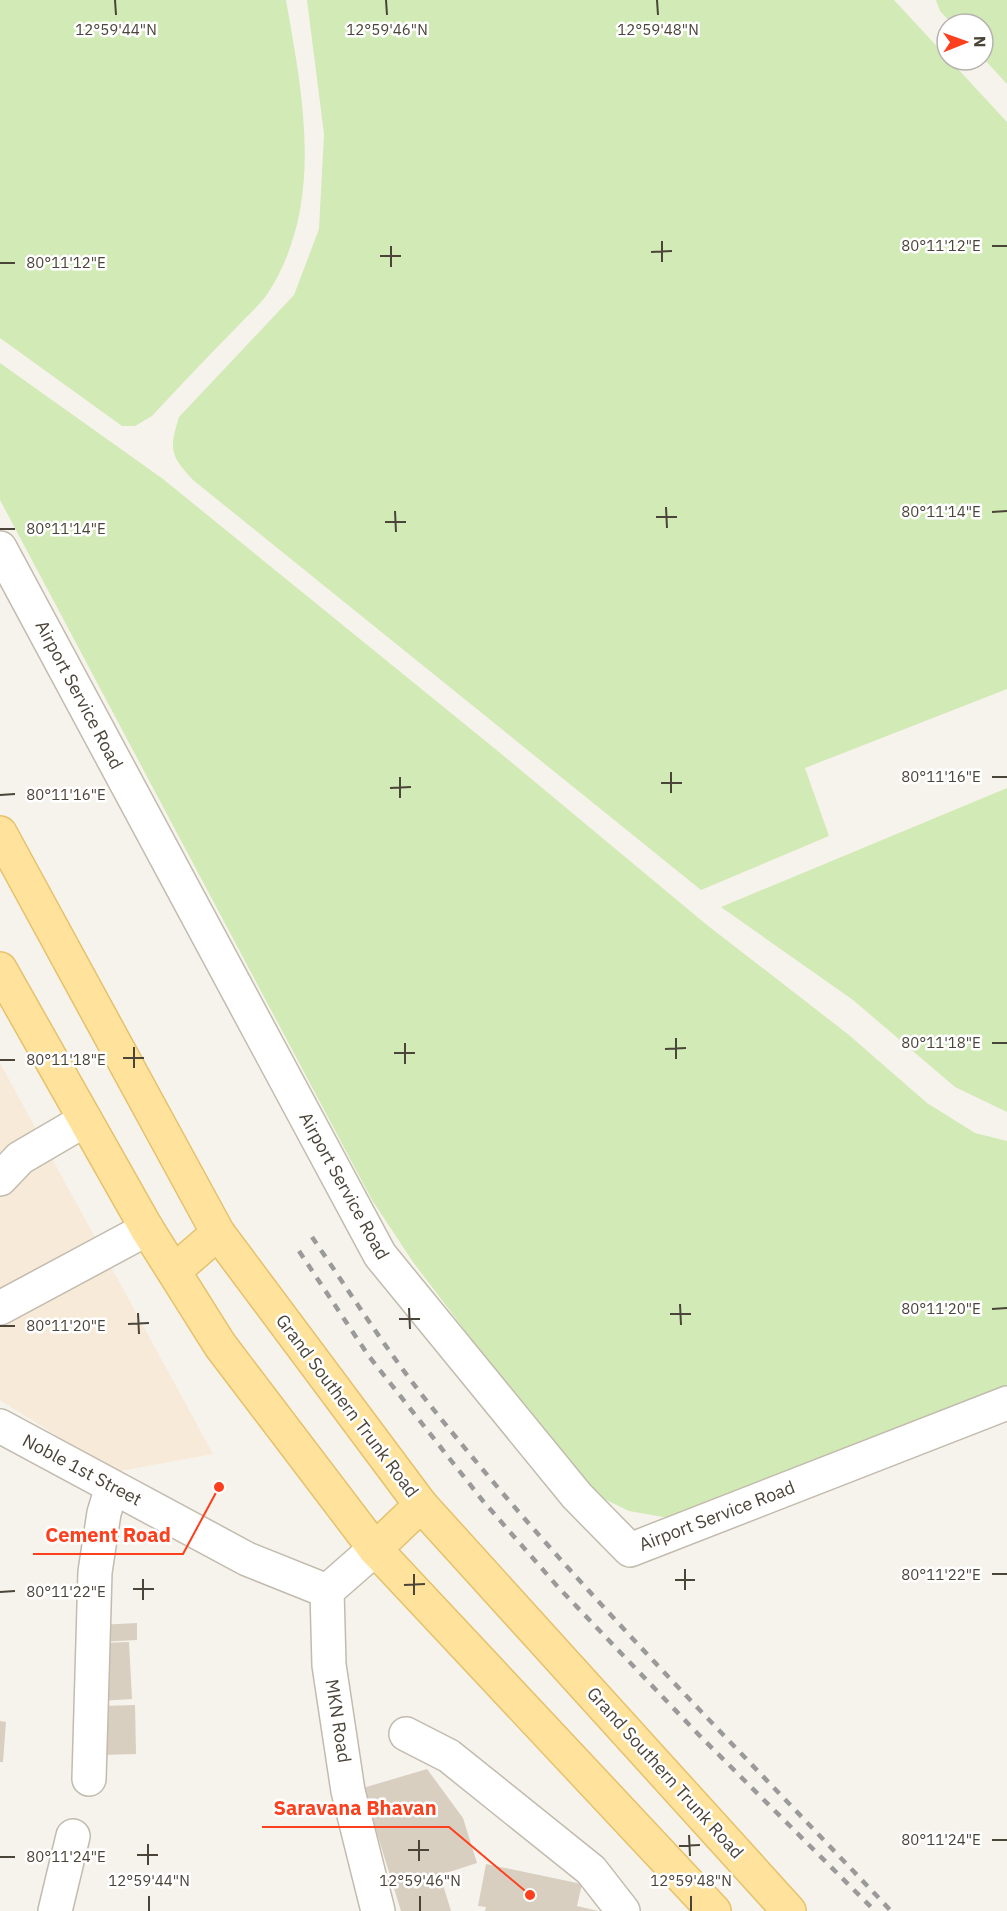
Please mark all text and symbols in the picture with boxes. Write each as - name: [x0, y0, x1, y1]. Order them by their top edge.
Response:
- north arrow: [935, 12, 995, 72]
- text: 12°59'44"N: [75, 20, 157, 39]
- text: 12°59'46"N: [346, 20, 428, 39]
- text: 12°59'48"N: [617, 20, 699, 39]
- text: N: [970, 36, 990, 48]
- text: 80°11'12"E: [901, 236, 981, 255]
- text: 80°11'12"E: [26, 253, 106, 272]
- text: 80°11'14"E: [901, 502, 981, 521]
- text: 80°11'14"E: [26, 519, 106, 538]
- street label: Airport Service Road: [30, 616, 128, 773]
- text: 80°11'16"E: [901, 767, 981, 786]
- text: 80°11'16"E: [26, 785, 106, 804]
- text: 80°11'18"E: [901, 1033, 981, 1052]
- text: 80°11'18"E: [26, 1050, 106, 1069]
- street label: Airport Service Road: [294, 1108, 395, 1264]
- text: 80°11'20"E: [901, 1299, 981, 1318]
- street label: Grand Southern Trunk Road: [271, 1310, 424, 1502]
- text: 80°11'20"E: [26, 1316, 106, 1335]
- street label: Noble 1st Street: [19, 1429, 146, 1511]
- street label: Airport Service Road: [636, 1475, 798, 1556]
- callout: Cement Road: [33, 1516, 183, 1554]
- text: Cement Road: [45, 1521, 171, 1548]
- text: 80°11'22"E: [901, 1565, 981, 1584]
- text: 80°11'22"E: [26, 1582, 106, 1601]
- street label: MKN Road: [321, 1677, 356, 1764]
- street label: Grand Southern Trunk Road: [582, 1682, 749, 1863]
- callout: Saravana Bhavan: [262, 1789, 449, 1827]
- text: Saravana Bhavan: [273, 1794, 437, 1821]
- text: 80°11'24"E: [901, 1830, 981, 1849]
- text: 80°11'24"E: [26, 1847, 106, 1866]
- text: 12°59'44"N: [108, 1871, 190, 1890]
- text: 12°59'46"N: [379, 1871, 461, 1890]
- text: 12°59'48"N: [650, 1871, 732, 1890]

